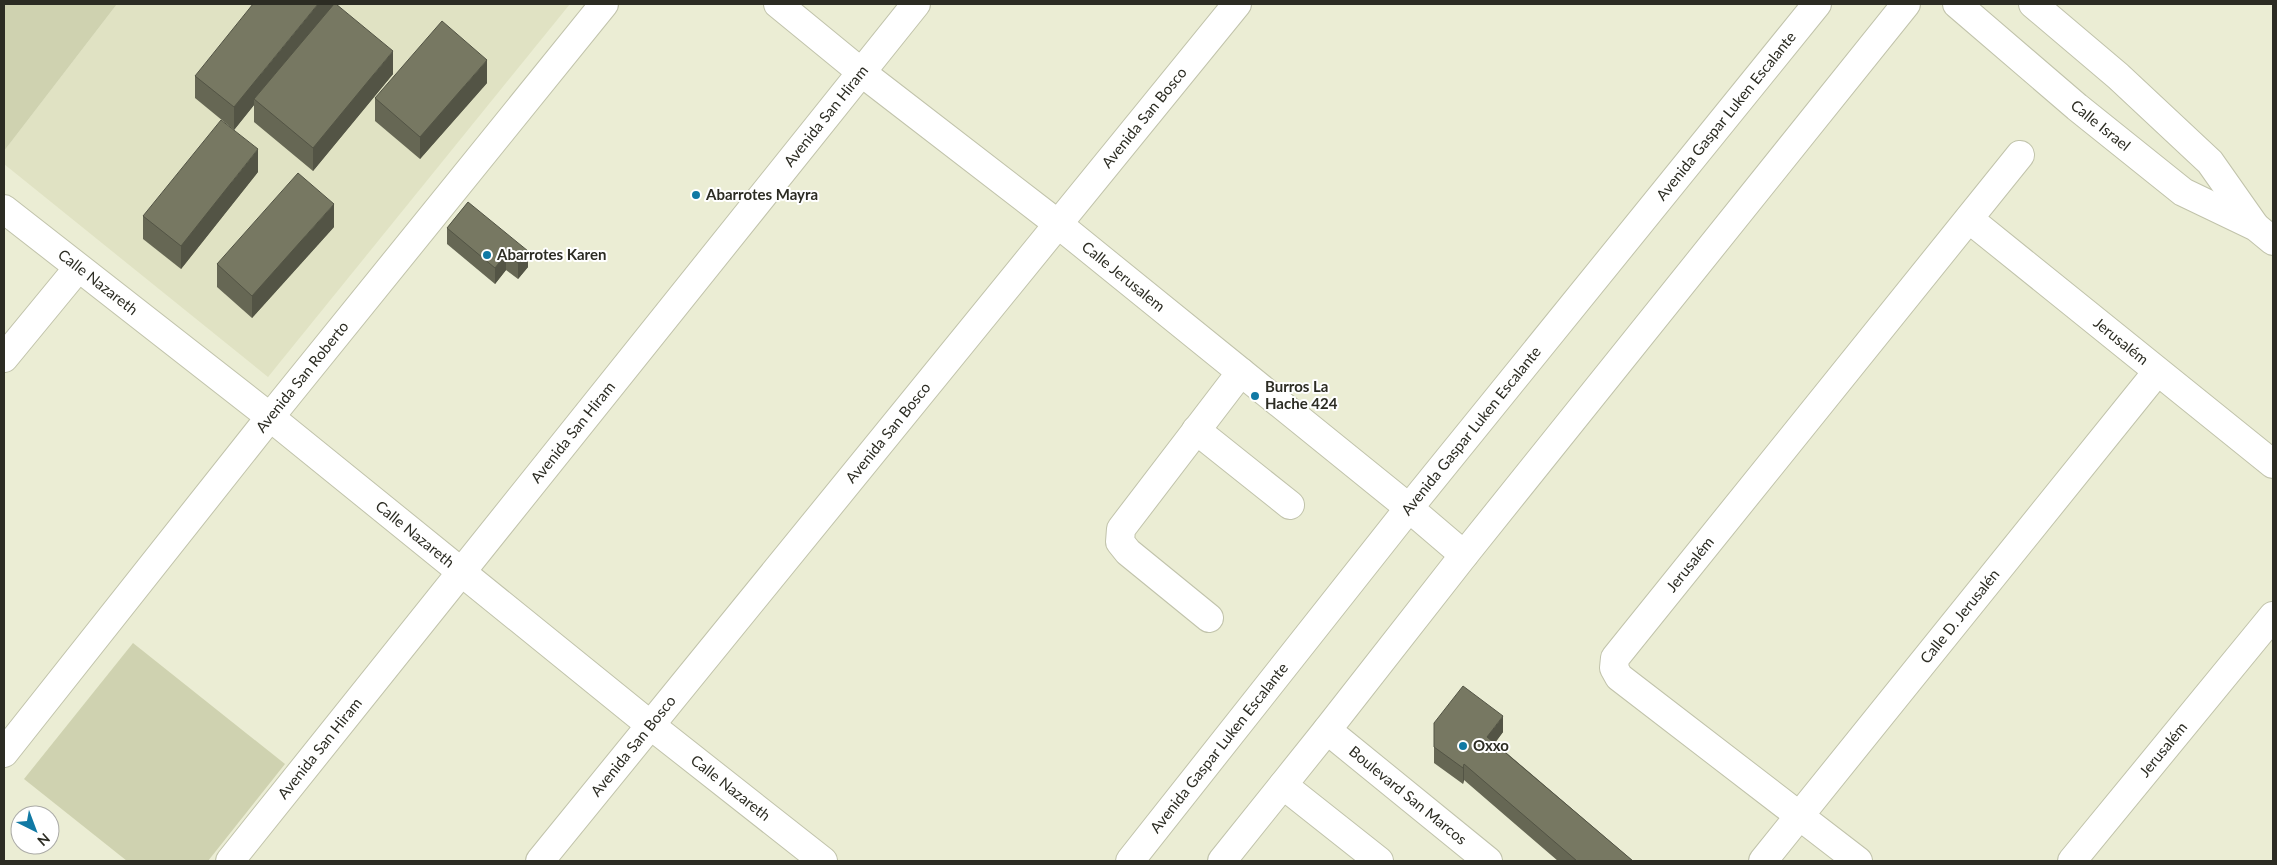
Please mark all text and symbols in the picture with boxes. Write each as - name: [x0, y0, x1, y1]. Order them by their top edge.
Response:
- street label: Avenida Gaspar Luken Escalante: [1652, 28, 1799, 204]
- street label: Avenida San Hiram: [779, 61, 871, 170]
- street label: Avenida San Bosco: [1097, 63, 1190, 171]
- street label: Calle Israel: [2067, 96, 2134, 154]
- place label: Abarrotes Mayra: [705, 185, 818, 203]
- marker: Abarrotes Mayra: [690, 189, 702, 201]
- street label: Calle Jerusalem: [1079, 237, 1169, 315]
- street label: Calle Nazareth: [55, 245, 142, 318]
- place label: Abarrotes Karen: [496, 245, 606, 263]
- marker: Abarrotes Karen: [481, 249, 493, 261]
- street label: Jerusalém: [2090, 313, 2153, 368]
- street label: Avenida San Roberto: [251, 317, 352, 436]
- street label: Avenida Gaspar Luken Escalante: [1397, 342, 1544, 518]
- place label: Burros La Hache 424: [1265, 377, 1338, 412]
- street label: Avenida San Hiram: [526, 378, 618, 486]
- street label: Avenida San Bosco: [841, 378, 934, 486]
- marker: Burros La Hache 424: [1249, 390, 1261, 402]
- street label: Calle Nazareth: [372, 496, 458, 571]
- street label: Jerusalém: [1662, 533, 1717, 595]
- street label: Calle D. Jerusalén: [1916, 565, 2003, 667]
- street label: Avenida Gaspar Luken Escalante: [1146, 659, 1291, 836]
- street label: Avenida San Bosco: [586, 692, 679, 800]
- street label: Avenida San Hiram: [273, 694, 365, 802]
- street label: Jerusalém: [2135, 718, 2190, 780]
- place label: Oxxo: [1473, 736, 1509, 754]
- marker: Oxxo: [1457, 740, 1469, 752]
- street label: Boulevard San Marcos: [1346, 742, 1471, 848]
- street label: Calle Nazareth: [688, 750, 774, 824]
- north arrow: [10, 805, 60, 855]
- text: N: [34, 830, 54, 850]

